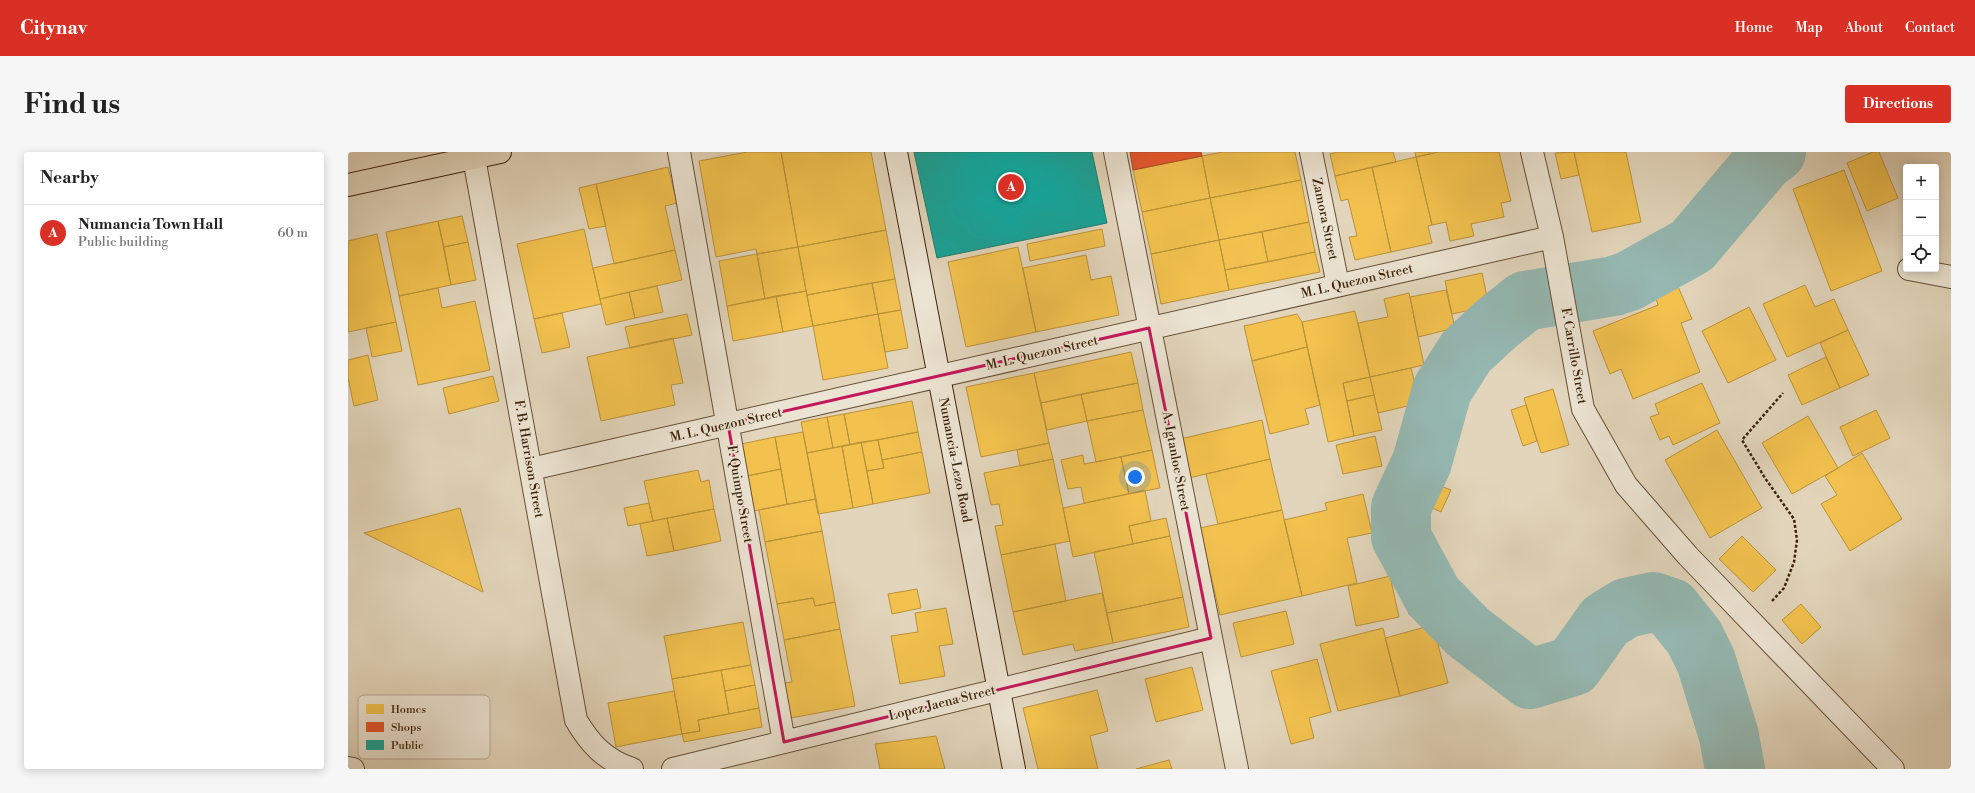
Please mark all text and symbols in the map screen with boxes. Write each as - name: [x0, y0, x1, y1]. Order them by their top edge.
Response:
- text: Citynav: [20, 16, 87, 40]
- text: Home: [1735, 19, 1773, 37]
- text: Map: [1795, 19, 1823, 37]
- text: About: [1845, 19, 1883, 37]
- text: Contact: [1905, 19, 1955, 37]
- button: Directions: [1845, 85, 1951, 123]
- text: Find us: [24, 87, 120, 122]
- map controls: [1903, 164, 1939, 272]
- button: +: [1903, 164, 1939, 200]
- text: Nearby: [40, 167, 99, 189]
- pin: A: [998, 172, 1024, 202]
- street label: Zamora Street: [1308, 176, 1342, 262]
- button: −: [1903, 200, 1939, 236]
- text: Numancia Town Hall: [78, 215, 223, 234]
- text: A: [48, 225, 58, 241]
- text: 60 m: [277, 225, 308, 241]
- text: Public building: [78, 234, 168, 250]
- button: locate: [1903, 236, 1939, 272]
- street label: M. L. Quezon Street: [1299, 260, 1415, 302]
- street label: F. Carrillo Street: [1558, 307, 1590, 406]
- street label: M. L. Quezon Street: [984, 332, 1100, 374]
- street label: Numancia-Lezo Road: [935, 396, 975, 524]
- street label: F. B. Harrison Street: [511, 399, 547, 520]
- street label: M. L. Quezon Street: [668, 404, 784, 446]
- street label: A. Igtanloc Street: [1158, 409, 1194, 513]
- street label: F. Quimpo Street: [724, 444, 757, 545]
- your location: [1125, 467, 1145, 487]
- street label: Lopez Jaena Street: [887, 682, 998, 724]
- legend: [358, 695, 490, 759]
- text: Homes: [391, 703, 426, 717]
- text: Shops: [391, 721, 421, 735]
- text: Public: [391, 739, 424, 753]

